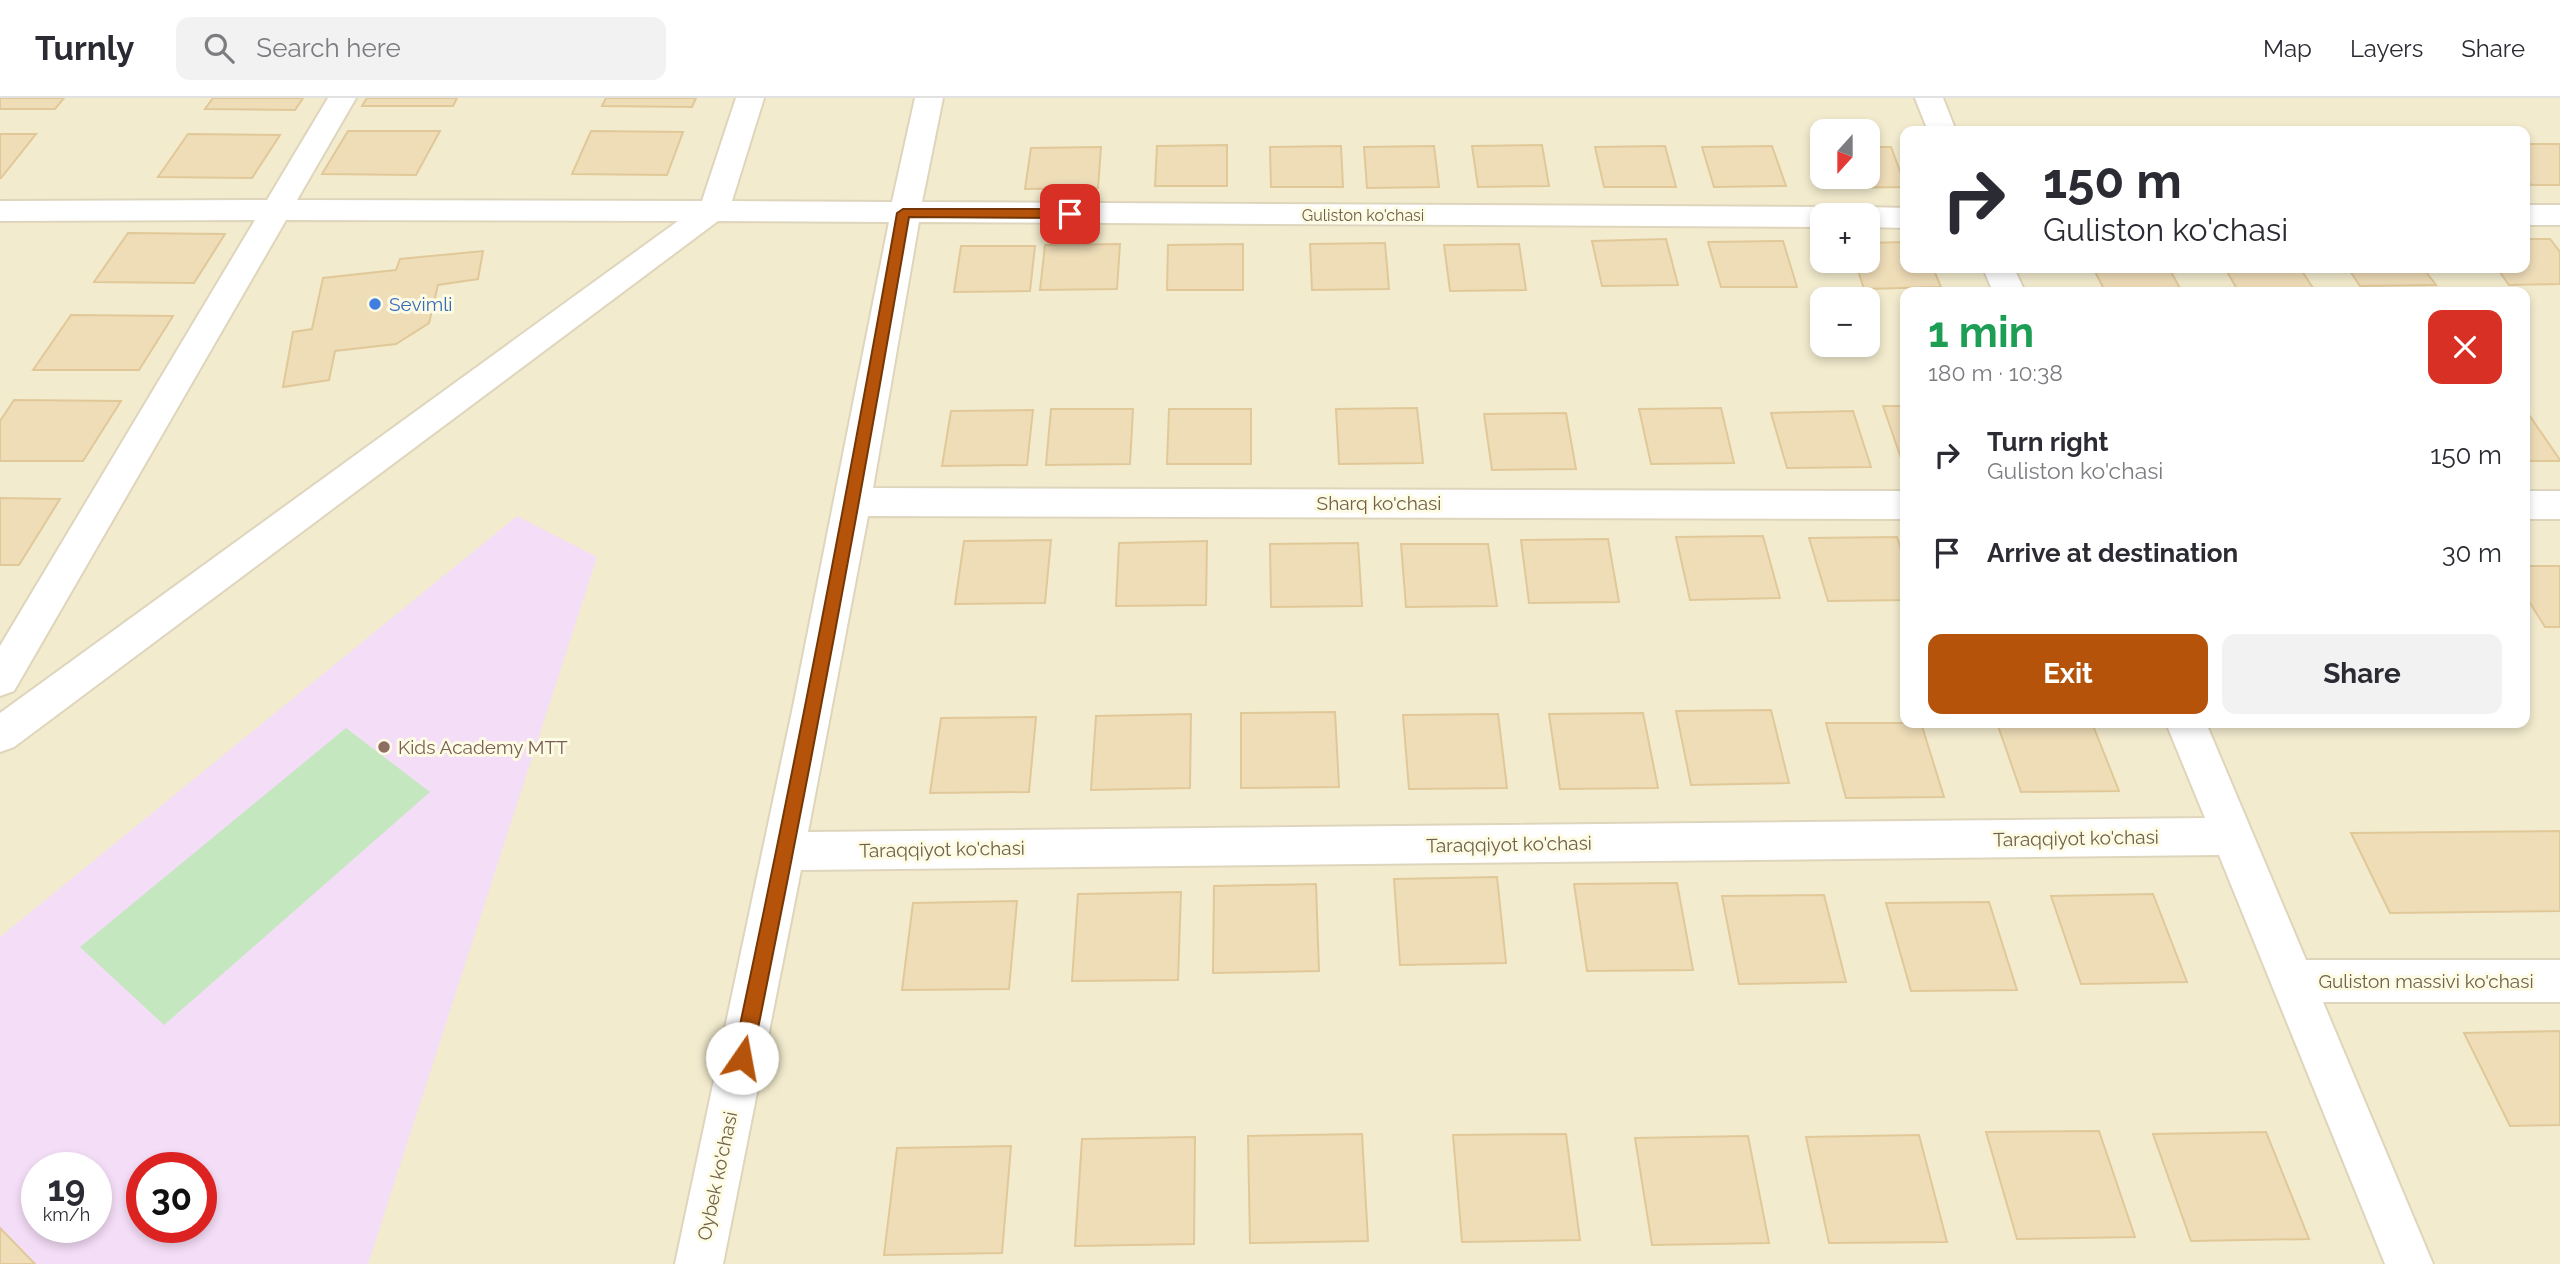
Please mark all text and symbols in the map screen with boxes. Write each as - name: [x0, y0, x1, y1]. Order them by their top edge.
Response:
- search box: [176, 17, 666, 80]
- text: Turnly: [35, 29, 134, 68]
- icon: search: [200, 29, 238, 67]
- text: Search here: [256, 33, 401, 63]
- text: Map: [2263, 34, 2312, 63]
- text: Layers: [2350, 34, 2423, 63]
- text: Share: [2461, 34, 2525, 63]
- north arrow: [1810, 119, 1880, 189]
- map controls: [1810, 119, 1880, 357]
- text: 150 m: [2043, 152, 2182, 209]
- icon: right: [1928, 154, 2019, 245]
- pin: [1040, 184, 1100, 244]
- icon: arrive: [1051, 195, 1089, 233]
- button: +: [1810, 203, 1880, 273]
- street label: Guliston ko'chasi: [1302, 206, 1424, 225]
- text: Guliston ko'chasi: [2043, 211, 2288, 248]
- button: −: [1810, 287, 1880, 357]
- place label: Sevimli: [389, 293, 452, 315]
- marker: Sevimli: [367, 296, 383, 312]
- text: 1 min: [1928, 308, 2034, 357]
- button: close: [2428, 310, 2502, 384]
- text: 180 m · 10:38: [1928, 359, 2063, 386]
- text: Turn right: [1987, 427, 2108, 457]
- icon: right: [1928, 436, 1966, 474]
- text: 150 m: [2430, 440, 2502, 470]
- text: Guliston ko'chasi: [1987, 457, 2163, 484]
- street label: Sharq ko'chasi: [1317, 492, 1441, 514]
- icon: arrive: [1928, 534, 1966, 572]
- text: Arrive at destination: [1987, 538, 2238, 568]
- text: 30 m: [2442, 538, 2502, 568]
- button: Exit: [1928, 634, 2208, 714]
- button: Share: [2222, 634, 2502, 714]
- place label: Kids Academy MTT: [398, 736, 568, 758]
- marker: Kids Academy MTT: [376, 739, 392, 755]
- street label: Taraqqiyot ko'chasi: [1993, 826, 2159, 850]
- street label: Taraqqiyot ko'chasi: [1426, 832, 1592, 856]
- street label: Taraqqiyot ko'chasi: [859, 837, 1025, 861]
- street label: Guliston massivi ko'chasi: [2318, 970, 2534, 992]
- position arrow: [705, 1021, 779, 1095]
- street label: Oybek ko'chasi: [693, 1110, 741, 1242]
- speed limit sign: 30: [126, 1152, 217, 1243]
- text: 19: [48, 1168, 85, 1209]
- text: km/h: [43, 1204, 90, 1225]

